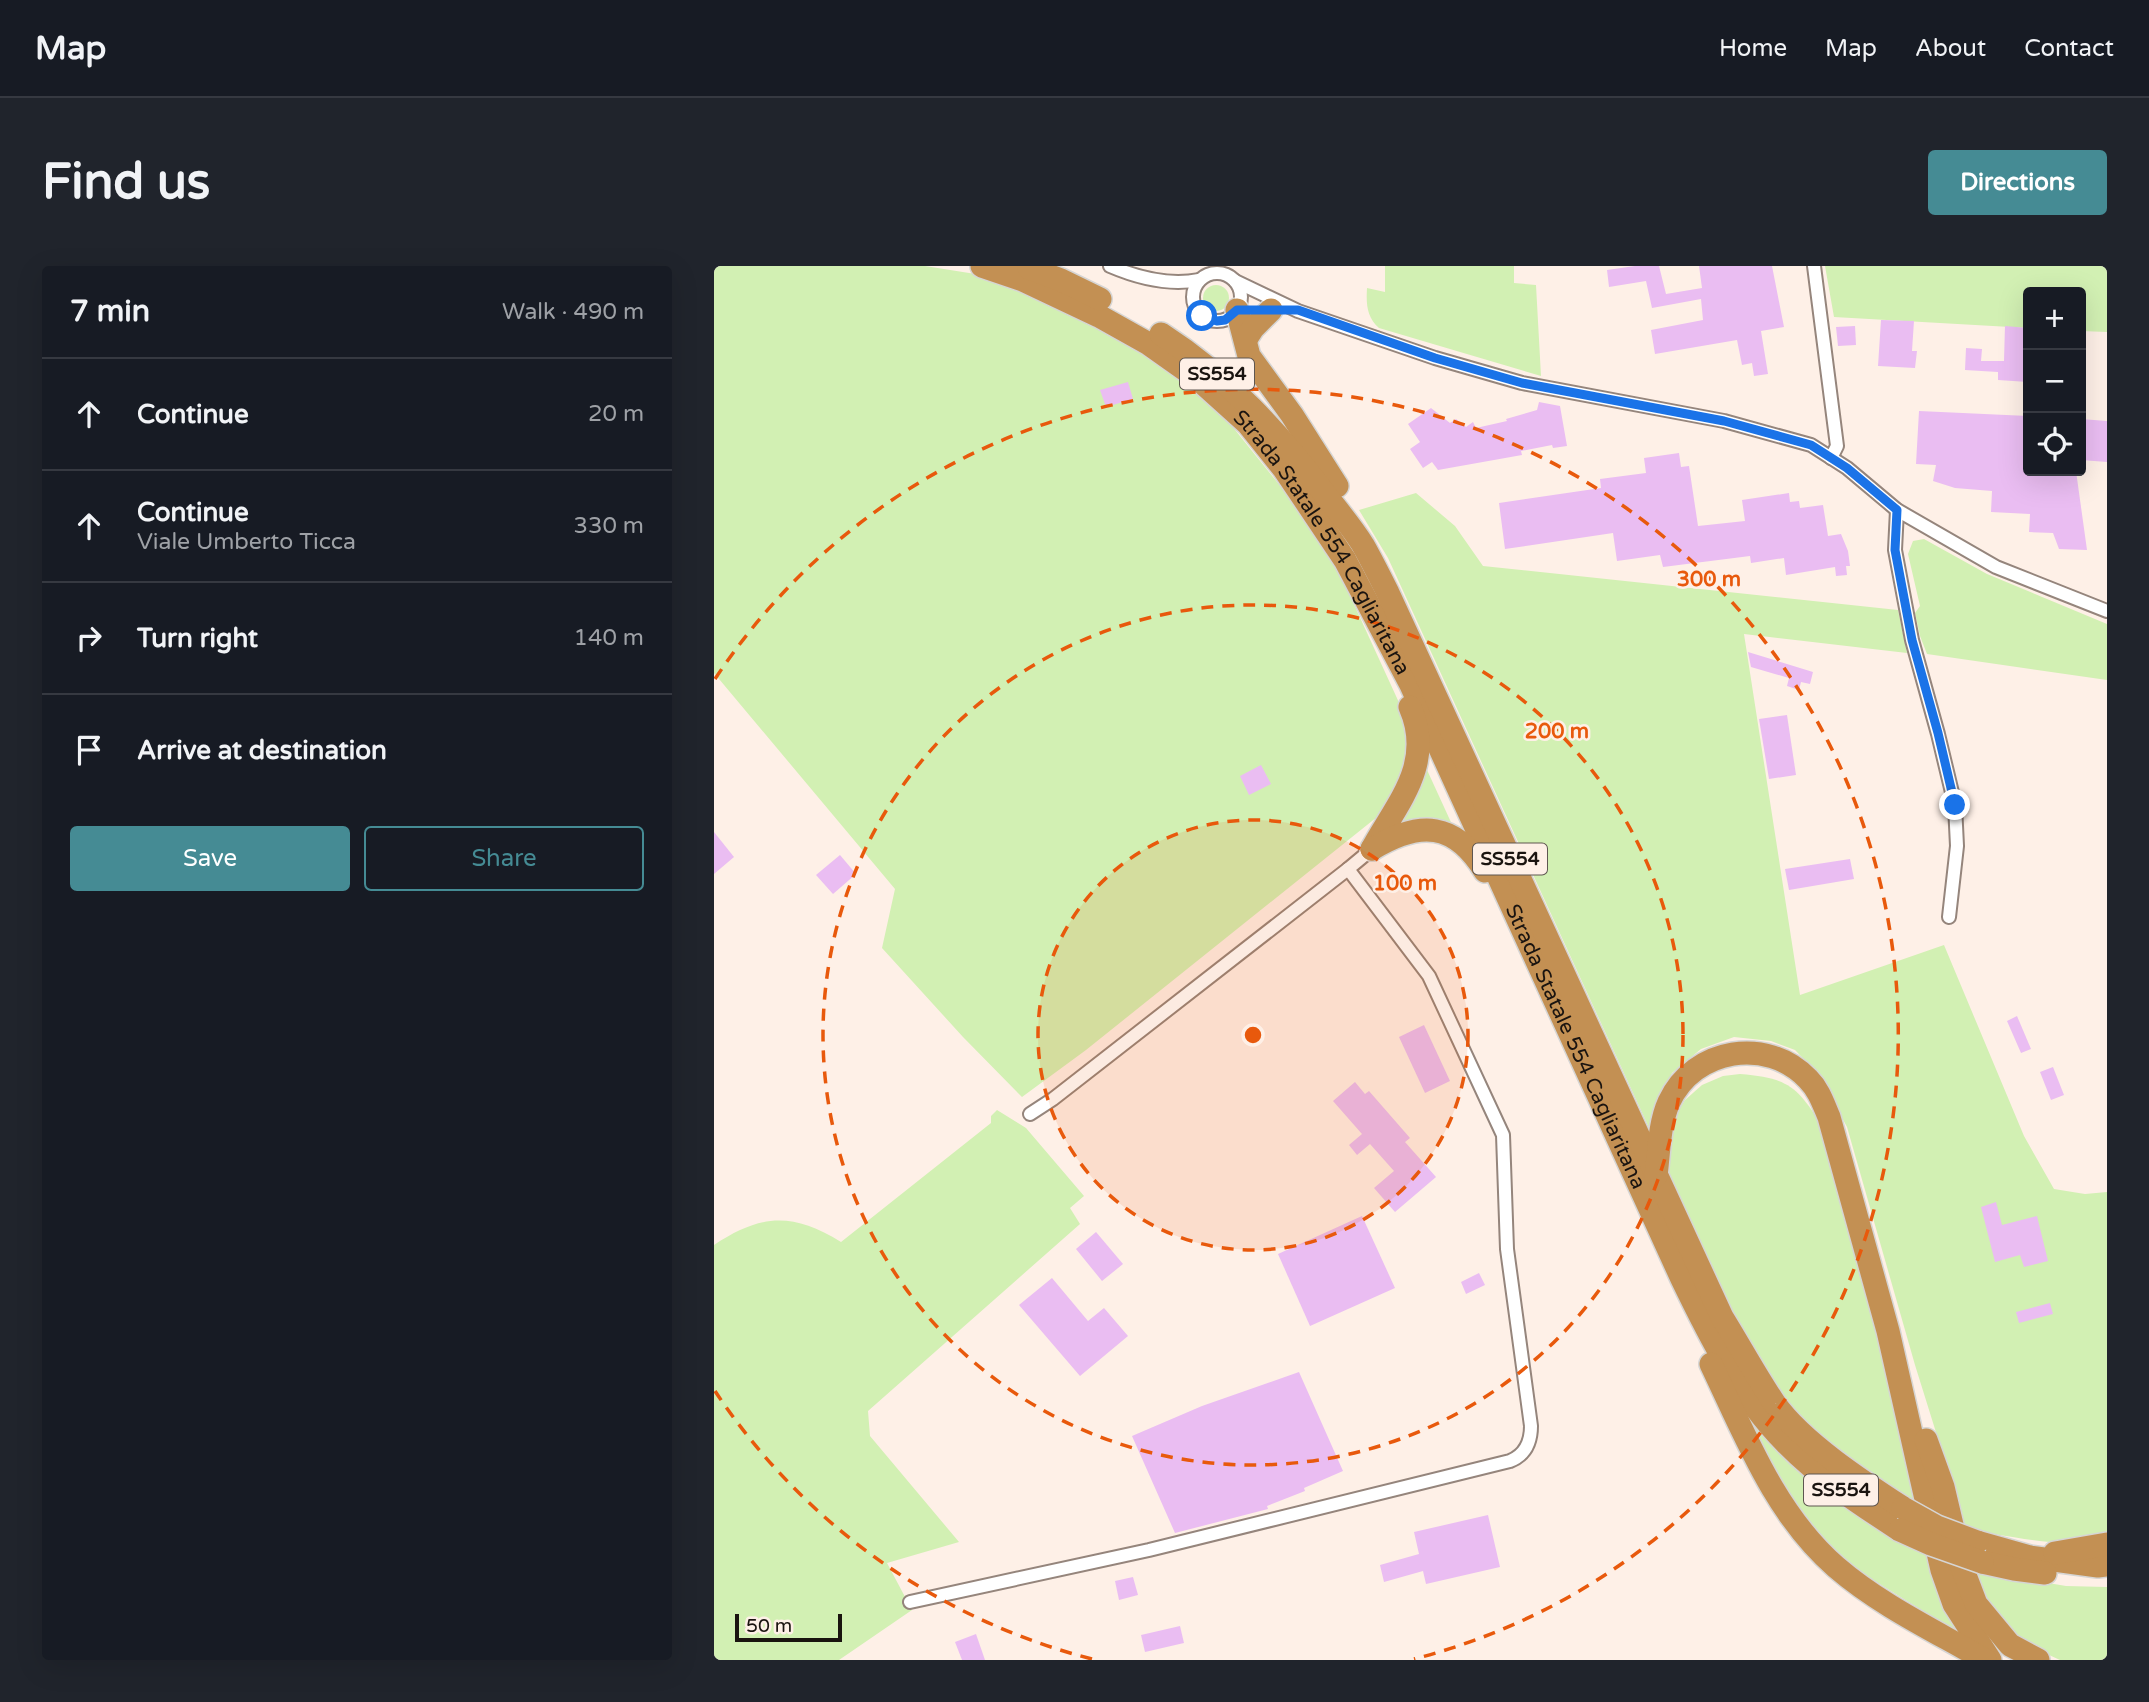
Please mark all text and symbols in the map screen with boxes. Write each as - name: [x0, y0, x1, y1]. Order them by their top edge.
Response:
- text: Map: [35, 29, 106, 68]
- text: Home: [1719, 34, 1787, 63]
- text: Map: [1825, 34, 1877, 63]
- text: About: [1915, 34, 1986, 63]
- text: Contact: [2024, 34, 2114, 63]
- button: Directions: [1928, 150, 2107, 215]
- text: Find us: [42, 153, 210, 212]
- map controls: [2023, 287, 2086, 476]
- button: +: [2023, 287, 2086, 350]
- text: 7 min: [70, 293, 150, 330]
- text: Walk · 490 m: [502, 298, 644, 326]
- route start: [1186, 300, 1217, 331]
- button: −: [2023, 350, 2086, 413]
- road number: SS554: [1180, 358, 1254, 390]
- icon: ahead: [70, 395, 108, 433]
- text: Continue: [137, 399, 249, 430]
- text: 20 m: [588, 400, 644, 428]
- street label: Strada Statale 554 Cagliaritana: [1228, 404, 1416, 679]
- button: locate: [2023, 413, 2086, 476]
- text: Continue: [137, 497, 249, 528]
- icon: ahead: [70, 507, 108, 545]
- text: 330 m: [574, 512, 644, 540]
- text: Viale Umberto Ticca: [137, 528, 356, 556]
- text: 300 m: [1677, 567, 1741, 592]
- icon: right: [70, 619, 108, 657]
- text: Turn right: [137, 623, 258, 654]
- text: 140 m: [574, 624, 644, 652]
- text: 200 m: [1525, 719, 1589, 744]
- icon: arrive: [70, 731, 108, 769]
- text: Arrive at destination: [137, 735, 387, 766]
- route end: [1939, 789, 1970, 820]
- button: Save: [70, 826, 350, 891]
- button: Share: [364, 826, 644, 891]
- road number: SS554: [1473, 844, 1547, 874]
- text: 100 m: [1373, 871, 1437, 896]
- street label: Strada Statale 554 Cagliaritana: [1500, 900, 1652, 1193]
- centre of rings: [1241, 1023, 1265, 1047]
- road number: SS554: [1804, 1474, 1878, 1506]
- scale bar: [735, 1611, 842, 1643]
- text: 50 m: [746, 1615, 792, 1637]

